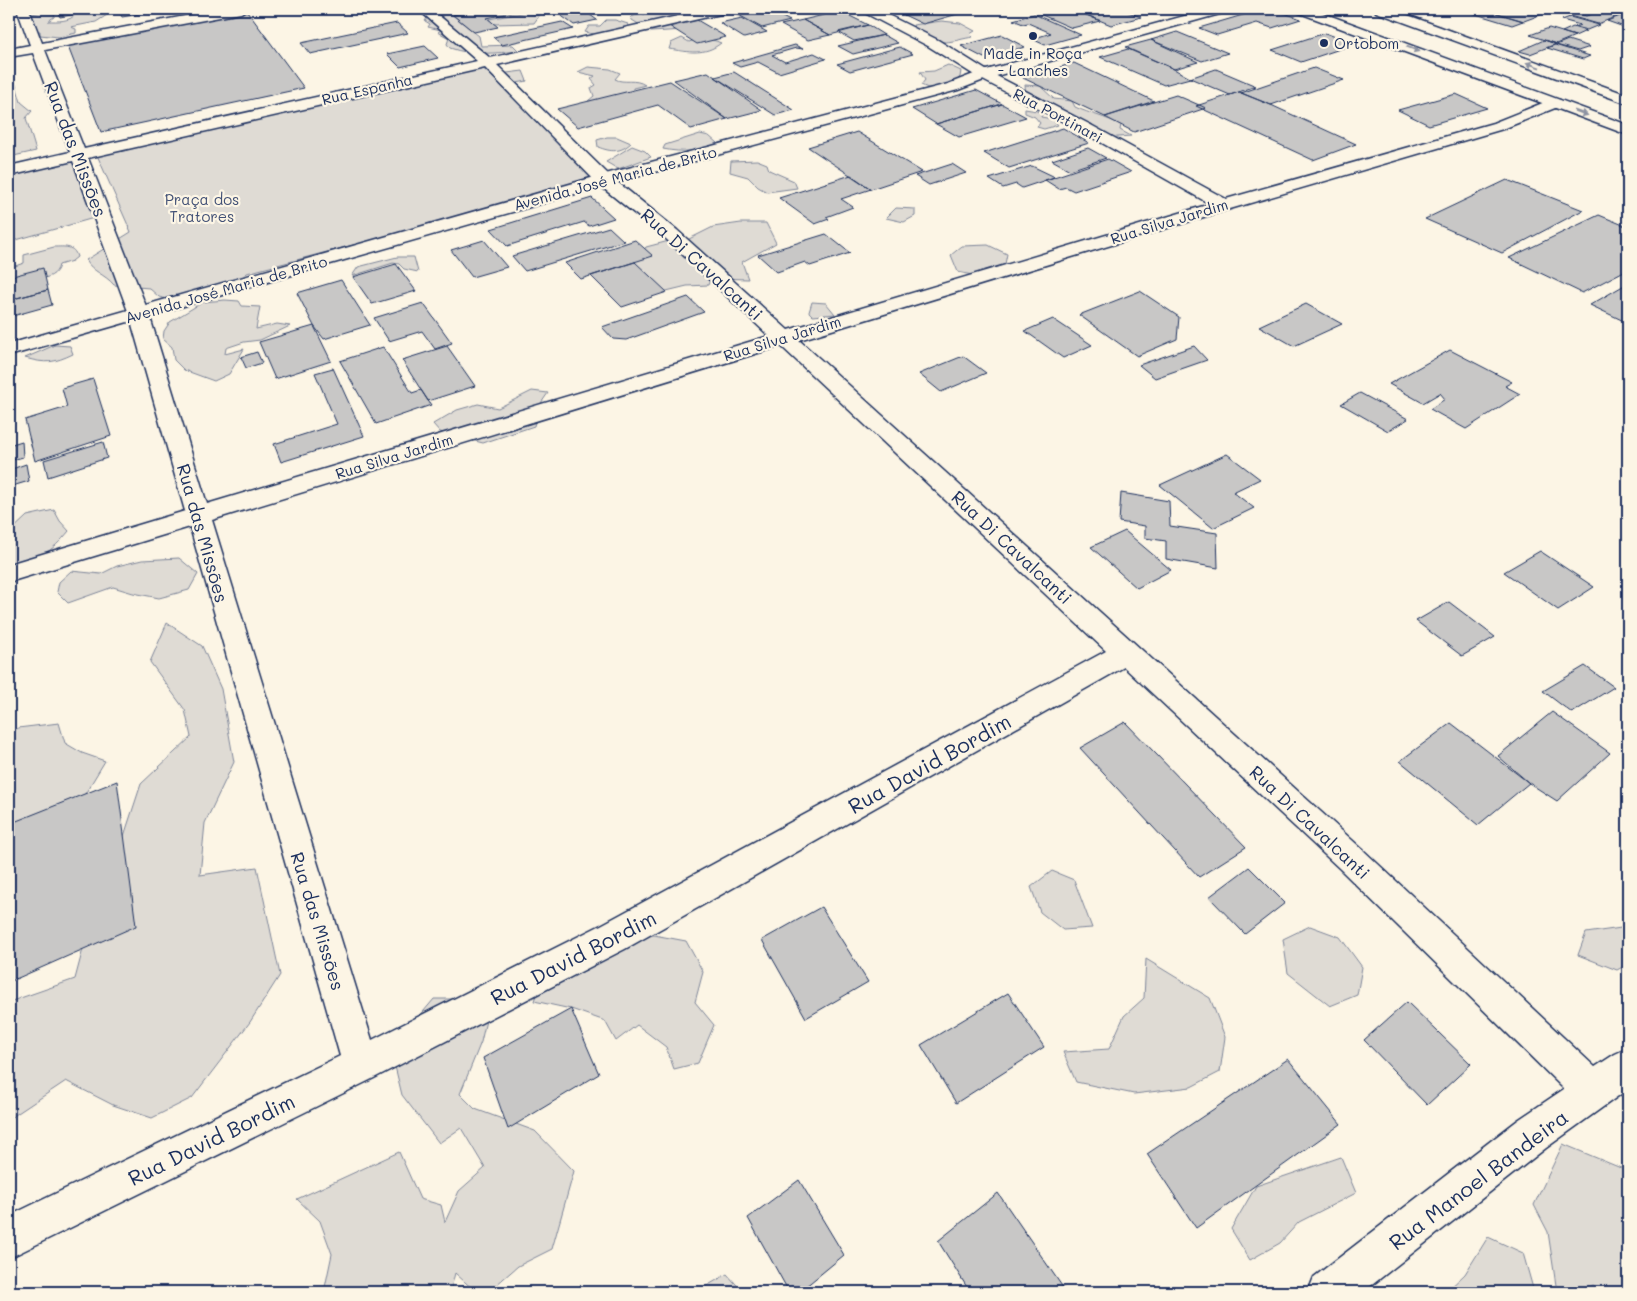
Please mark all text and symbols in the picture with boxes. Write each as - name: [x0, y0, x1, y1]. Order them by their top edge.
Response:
- marker: Made in Roça - Lanches: [1027, 30, 1039, 42]
- place label: Ortobom: [1334, 33, 1399, 53]
- marker: Ortobom: [1318, 37, 1330, 49]
- place label: Made in Roça - Lanches: [983, 43, 1083, 80]
- one-way arrow: [1405, 46, 1420, 53]
- one-way arrow: [1525, 61, 1540, 69]
- street label: Rua Espanha: [320, 69, 414, 109]
- street label: Rua das Missões: [39, 78, 113, 220]
- street label: Rua Portinari: [1010, 83, 1106, 147]
- one-way arrow: [1574, 109, 1589, 117]
- street label: Avenida José Maria de Brito: [511, 141, 719, 215]
- park label: Praça dos Tratores: [165, 189, 239, 226]
- street label: Rua Silva Jardim: [1108, 194, 1230, 248]
- street label: Rua Di Cavalcanti: [636, 203, 768, 325]
- street label: Avenida José Maria de Brito: [123, 251, 329, 327]
- street label: Rua Silva Jardim: [721, 311, 843, 365]
- street label: Rua Silva Jardim: [333, 429, 455, 483]
- street label: Rua das Missões: [172, 461, 234, 605]
- street label: Rua Di Cavalcanti: [947, 485, 1077, 609]
- street label: Rua David Bordim: [843, 707, 1015, 819]
- street label: Rua Di Cavalcanti: [1245, 760, 1375, 884]
- street label: Rua das Missões: [286, 849, 350, 993]
- street label: Rua David Bordim: [486, 904, 660, 1010]
- street label: Rua David Bordim: [123, 1087, 299, 1191]
- street label: Rua Manoel Bandeira: [1383, 1103, 1573, 1255]

